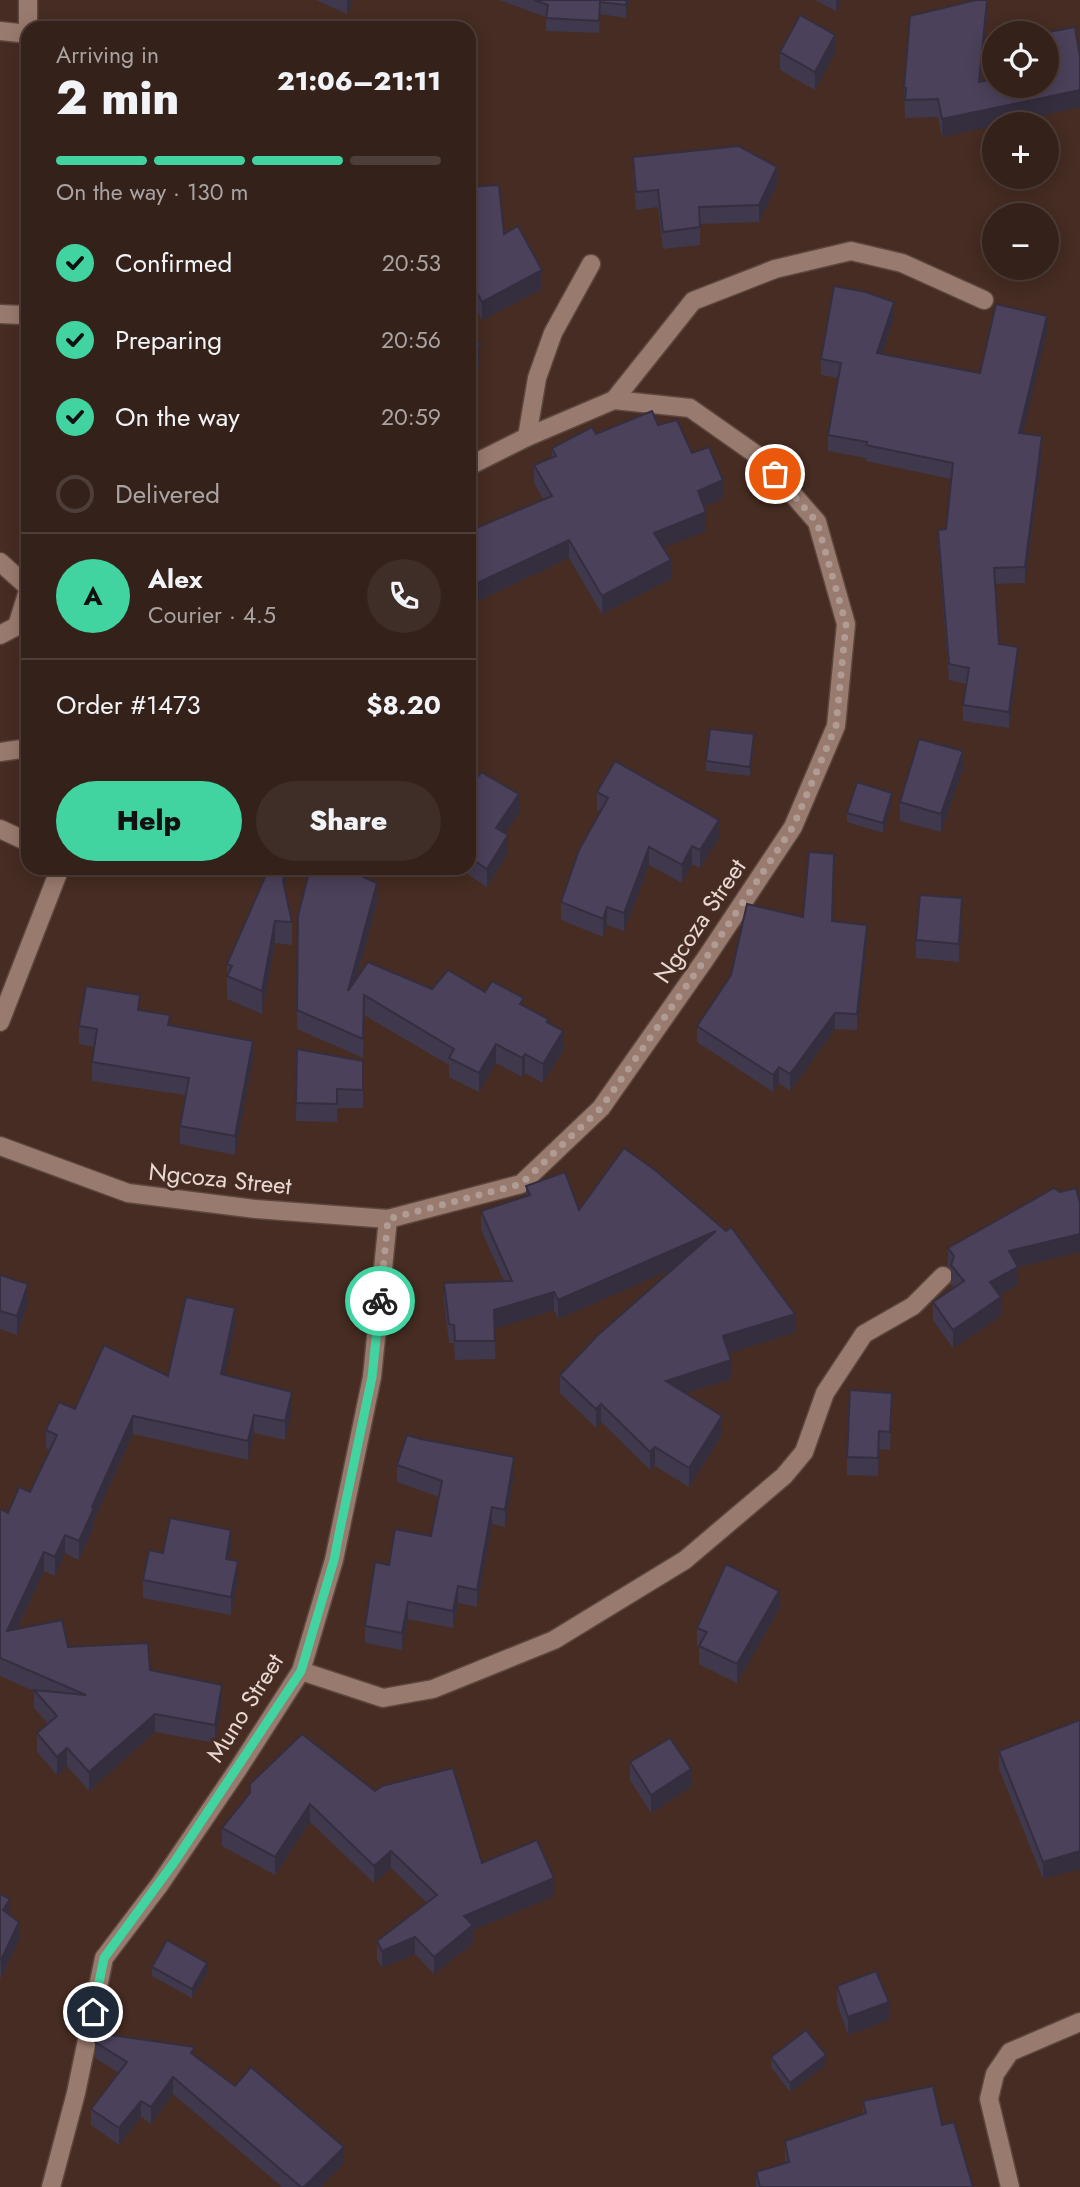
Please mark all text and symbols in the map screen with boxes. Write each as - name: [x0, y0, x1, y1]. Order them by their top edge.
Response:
- map controls: [982, 21, 1059, 280]
- button: locate: [982, 21, 1059, 98]
- text: Arriving in: [56, 38, 159, 72]
- text: 21:06–21:11: [277, 62, 441, 100]
- text: 2 min: [56, 65, 180, 131]
- button: +: [982, 112, 1059, 189]
- text: On the way · 130 m: [56, 175, 248, 209]
- button: −: [982, 203, 1059, 280]
- icon: check: [56, 244, 94, 282]
- text: Confirmed: [115, 244, 232, 282]
- text: 20:53: [382, 246, 441, 280]
- icon: check: [56, 321, 94, 359]
- text: Preparing: [115, 321, 222, 359]
- text: 20:56: [381, 323, 441, 357]
- icon: check: [56, 398, 94, 436]
- text: On the way: [115, 398, 240, 436]
- text: 20:59: [381, 400, 441, 434]
- pin: [745, 444, 805, 504]
- icon: bag: [756, 455, 794, 493]
- text: Delivered: [115, 475, 220, 513]
- button: phone: [367, 559, 441, 633]
- text: Alex: [148, 560, 202, 598]
- text: A: [83, 577, 103, 615]
- text: Courier · 4.5: [148, 598, 276, 632]
- text: Order #1473: [56, 686, 201, 724]
- text: $8.20: [366, 686, 441, 724]
- button: Help: [56, 781, 242, 861]
- button: Share: [256, 781, 441, 861]
- street label: Ngcoza Street: [645, 851, 754, 990]
- street label: Ngcoza Street: [147, 1154, 293, 1203]
- courier: [345, 1266, 415, 1336]
- icon: bike: [361, 1282, 399, 1320]
- street label: Muno Street: [197, 1646, 292, 1769]
- pin: [63, 1982, 123, 2042]
- icon: home: [74, 1993, 112, 2031]

